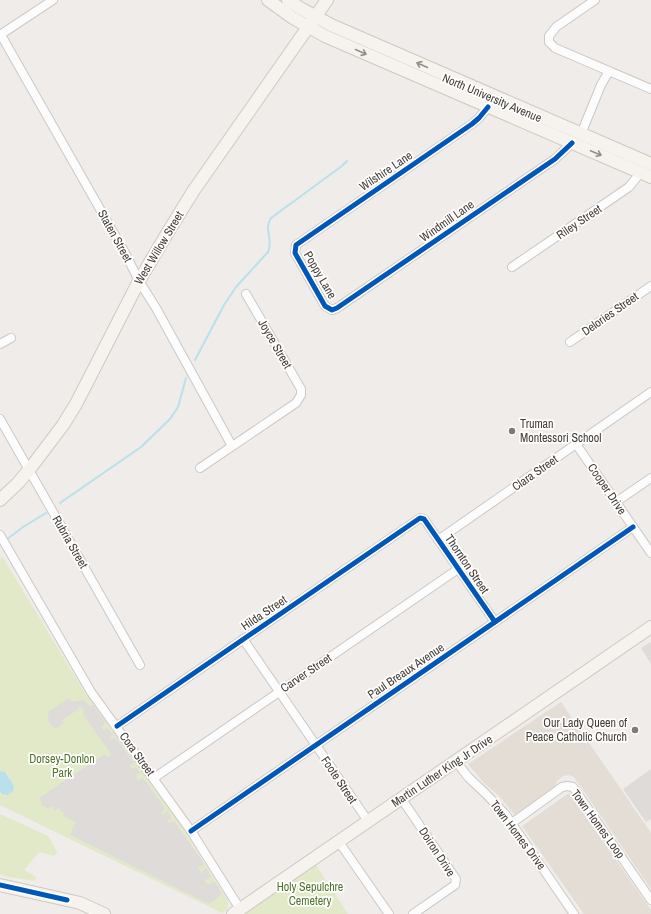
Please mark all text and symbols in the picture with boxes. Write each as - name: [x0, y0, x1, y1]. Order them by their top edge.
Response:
- one-way arrow: [354, 49, 366, 56]
- one-way arrow: [417, 61, 429, 68]
- street label: North University Avenue: [440, 70, 544, 126]
- street label: Wilshire Lane: [356, 147, 416, 195]
- one-way arrow: [589, 150, 601, 157]
- street label: Windmill Lane: [417, 196, 477, 246]
- street label: Riley Street: [553, 201, 605, 243]
- street label: Staten Street: [94, 207, 136, 265]
- street label: West Willow Street: [131, 208, 187, 288]
- street label: Poppy Lane: [300, 248, 340, 302]
- street label: Delories Street: [579, 288, 642, 339]
- street label: Joyce Street: [254, 316, 296, 372]
- place label: Truman Montessori School: [520, 416, 602, 446]
- marker: Truman Montessori School: [507, 426, 517, 436]
- street label: Clara Street: [509, 451, 561, 495]
- street label: Cooper Drive: [584, 460, 630, 518]
- street label: Rubria Street: [48, 513, 92, 572]
- street label: Thornton Street: [441, 531, 493, 597]
- street label: Hilda Street: [238, 592, 290, 634]
- street label: Paul Breaux Avenue: [365, 639, 447, 703]
- street label: Carver Street: [277, 650, 335, 696]
- place label: Our Lady Queen of Peace Catholic Church: [526, 715, 627, 745]
- marker: Our Lady Queen of Peace Catholic Church: [630, 725, 640, 735]
- street label: Cora Street: [116, 729, 158, 779]
- street label: Martin Luther King Jr Drive: [388, 731, 496, 811]
- park label: Dorsey-Donlon Park: [29, 751, 95, 781]
- street label: Foote Street: [317, 753, 361, 807]
- street label: Town Homes Loop: [568, 786, 628, 862]
- street label: Town Homes Drive: [487, 797, 549, 873]
- street label: Doiron Drive: [415, 824, 459, 880]
- park label: Holy Sepulchre Cemetery: [277, 879, 343, 909]

